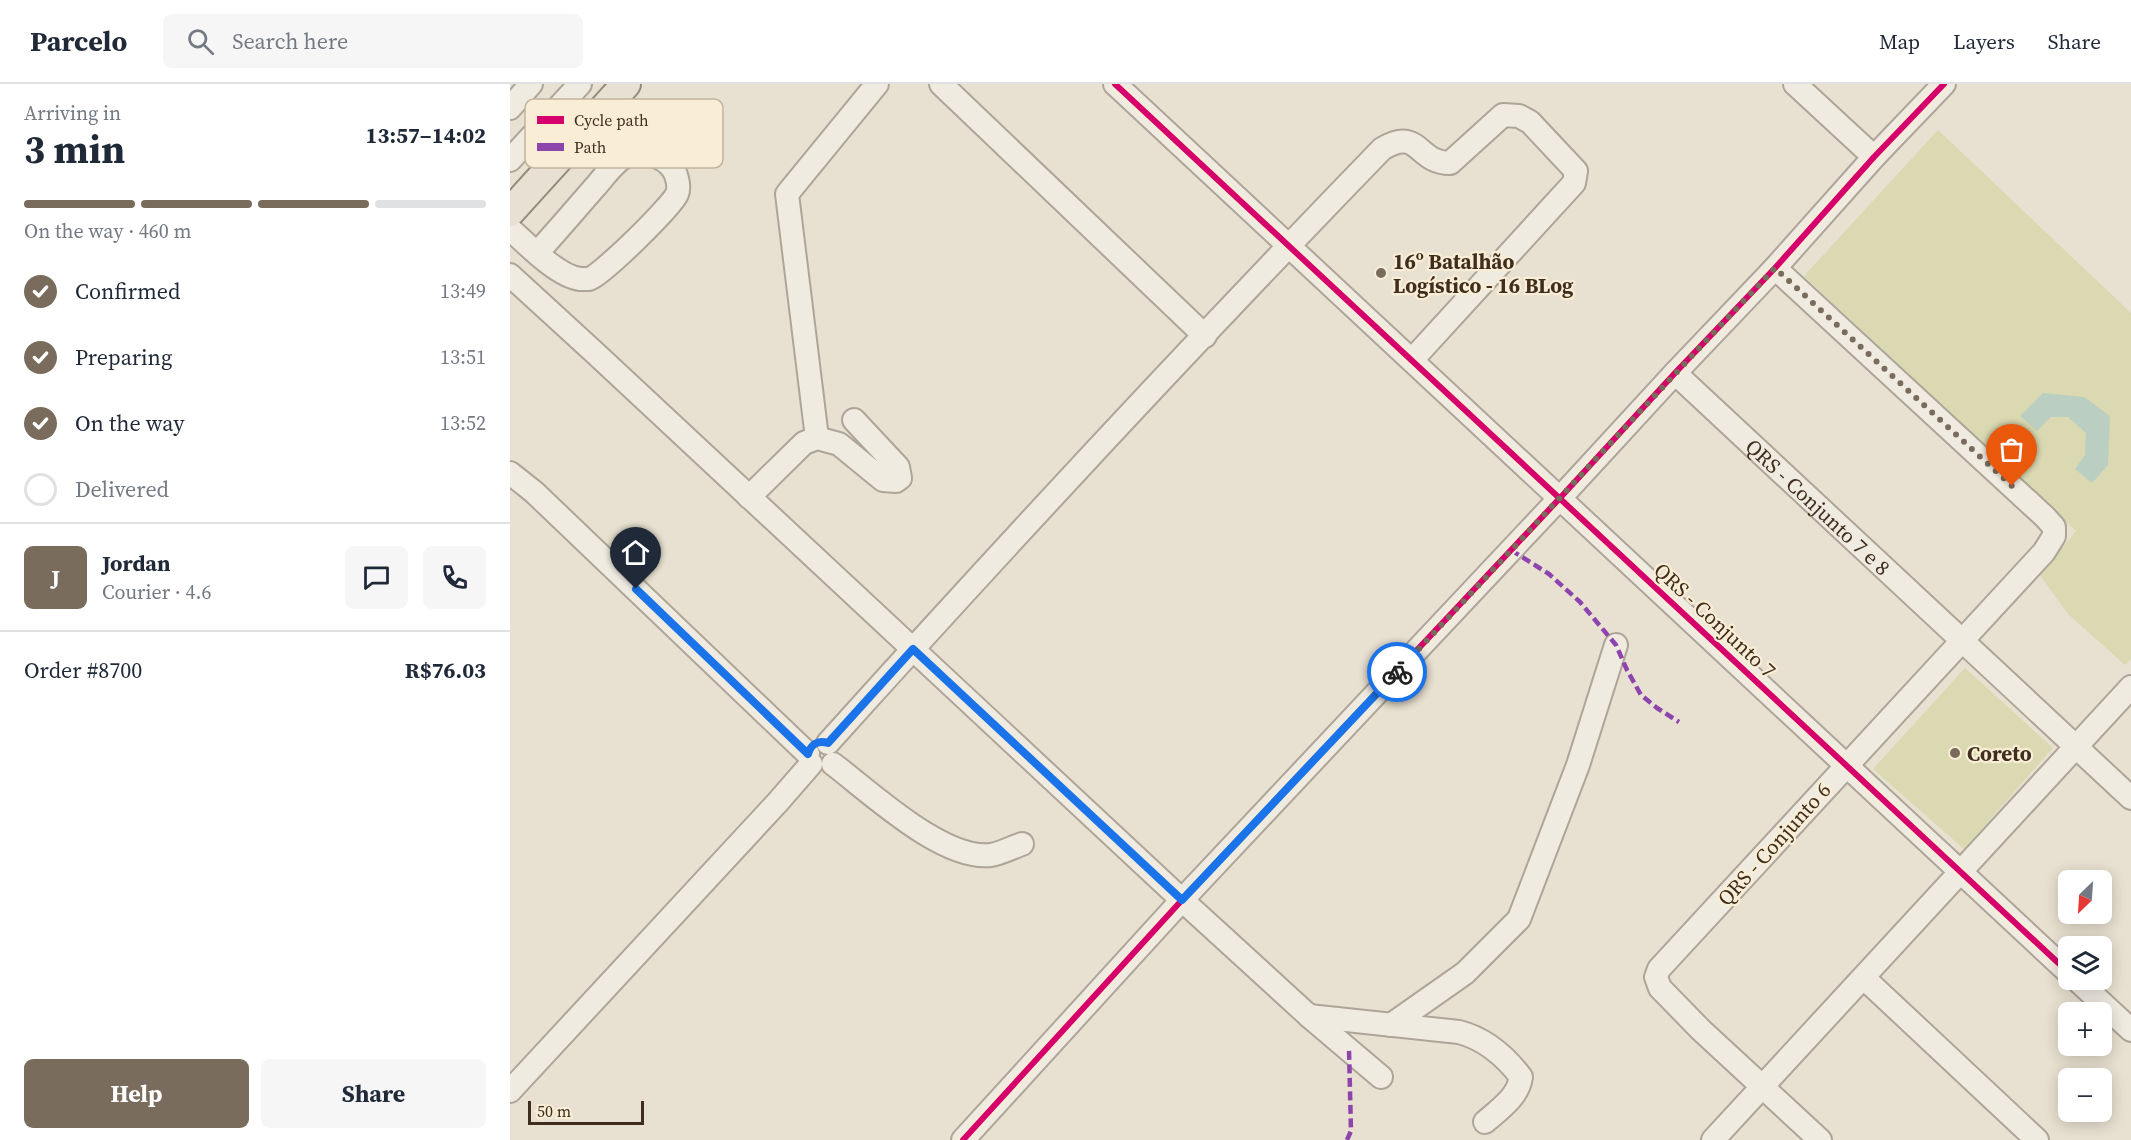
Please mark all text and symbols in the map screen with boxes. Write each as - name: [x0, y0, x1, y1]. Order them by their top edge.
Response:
- search box: [163, 14, 583, 68]
- text: Parcelo: [30, 22, 127, 60]
- icon: search: [184, 25, 217, 58]
- text: Search here: [232, 26, 348, 56]
- text: Map: [1879, 27, 1920, 56]
- text: Layers: [1953, 27, 2015, 56]
- text: Share: [2048, 27, 2101, 56]
- text: Arriving in: [24, 99, 121, 127]
- legend: [525, 99, 723, 168]
- text: Cycle path: [574, 109, 649, 131]
- text: 13:57–14:02: [366, 120, 486, 150]
- text: 3 min: [24, 123, 125, 176]
- text: Path: [574, 136, 607, 158]
- text: On the way · 460 m: [24, 217, 191, 245]
- place label: 16º Batalhão Logístico - 16 BLog: [1393, 247, 1574, 300]
- marker: 16º Batalhão Logístico - 16 BLog: [1374, 266, 1388, 280]
- icon: check: [24, 275, 57, 308]
- text: Confirmed: [75, 276, 180, 306]
- text: 13:49: [440, 277, 486, 305]
- icon: check: [24, 341, 57, 374]
- text: Preparing: [75, 342, 172, 372]
- text: 13:51: [440, 343, 486, 371]
- icon: check: [24, 407, 57, 440]
- text: On the way: [75, 408, 184, 438]
- text: 13:52: [440, 409, 486, 437]
- pin: [1986, 424, 2037, 486]
- street label: QRS - Conjunto 7 e 8: [1740, 432, 1897, 581]
- icon: bag: [1995, 433, 2028, 466]
- text: Delivered: [75, 474, 169, 504]
- pin: [610, 527, 661, 589]
- icon: home: [619, 536, 652, 569]
- button: chat: [345, 546, 408, 609]
- button: phone: [423, 546, 486, 609]
- text: Jordan: [102, 548, 170, 578]
- street label: QRS - Conjunto 7: [1648, 556, 1782, 684]
- text: J: [51, 562, 60, 592]
- text: Courier · 4.6: [102, 578, 211, 606]
- courier: [1367, 642, 1427, 702]
- text: Order #8700: [24, 655, 142, 685]
- text: R$76.03: [405, 655, 486, 685]
- icon: bike: [1381, 656, 1414, 689]
- place label: Coreto: [1967, 739, 2032, 768]
- marker: Coreto: [1948, 746, 1962, 760]
- street label: QRS - Conjunto 6: [1711, 776, 1837, 912]
- north arrow: [2058, 870, 2112, 924]
- map controls: [2058, 870, 2112, 1122]
- button: layers: [2058, 936, 2112, 990]
- button: +: [2058, 1002, 2112, 1056]
- button: Help: [24, 1059, 249, 1128]
- button: Share: [261, 1059, 486, 1128]
- button: −: [2058, 1068, 2112, 1122]
- scale bar: [528, 1098, 644, 1126]
- text: 50 m: [537, 1100, 571, 1122]

